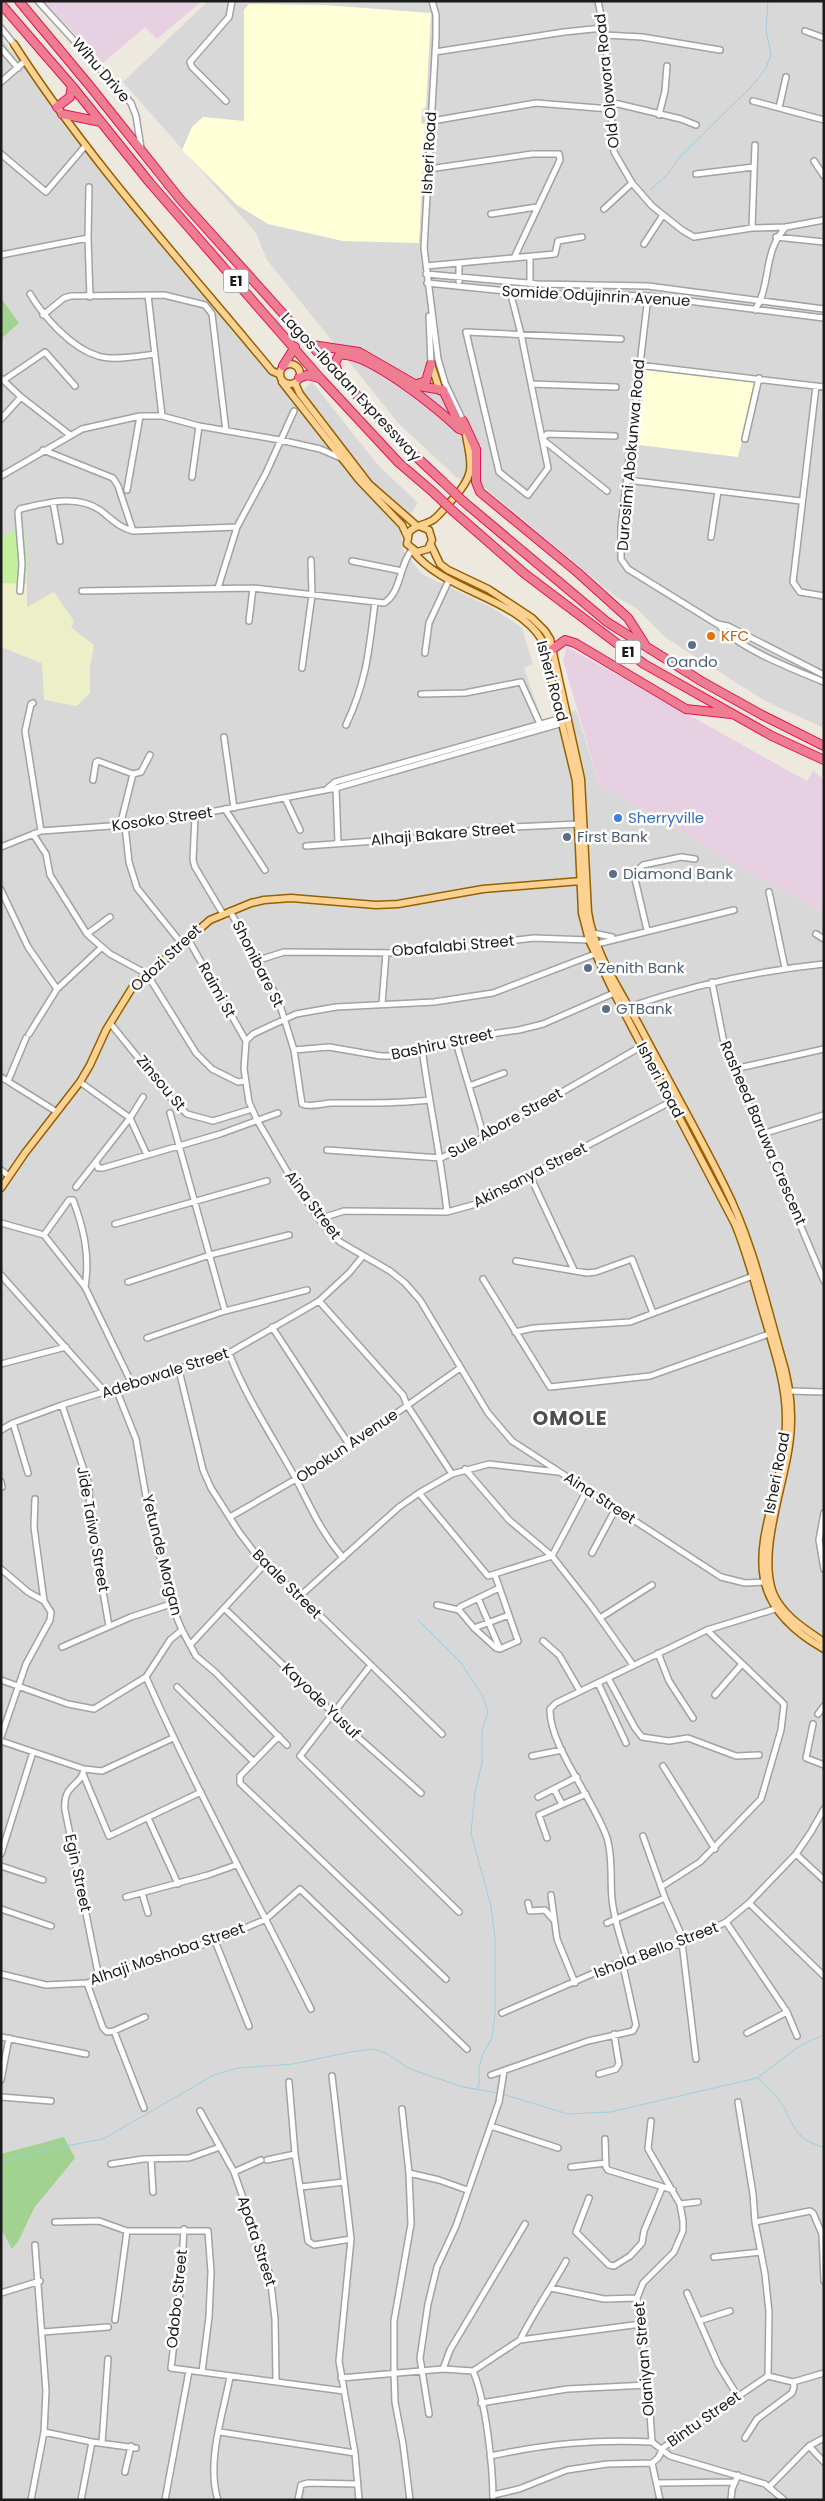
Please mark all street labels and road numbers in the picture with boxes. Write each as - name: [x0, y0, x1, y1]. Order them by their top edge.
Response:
- street label: Old Olowora Road: [589, 13, 624, 149]
- street label: Wihu Drive: [67, 33, 135, 106]
- street label: Isheri Road: [416, 111, 441, 195]
- road number: E1: [224, 270, 248, 292]
- street label: Somide Odujinrin Avenue: [501, 280, 691, 311]
- street label: Lagos-Ibadan Expressway: [277, 308, 427, 466]
- street label: Durosimi Abokunwa Road: [612, 358, 649, 552]
- street label: Isheri Road: [532, 638, 573, 724]
- road number: E1: [616, 640, 640, 664]
- street label: Kosoko Street: [110, 801, 214, 836]
- street label: Alhaji Bakare Street: [370, 817, 516, 850]
- street label: Shonibare St: [228, 917, 289, 1011]
- street label: Odozi Street: [126, 919, 206, 996]
- street label: Obafalabi Street: [391, 930, 515, 961]
- street label: Raimi St: [194, 958, 241, 1021]
- street label: Bashiru Street: [389, 1022, 495, 1065]
- street label: Rasheed Baruwa Crescent: [715, 1037, 812, 1228]
- street label: Isheri Road: [632, 1038, 689, 1121]
- street label: Zinsou St: [132, 1050, 191, 1115]
- street label: Sule Abore Street: [444, 1082, 566, 1163]
- street label: Akinsanya Street: [469, 1137, 590, 1212]
- street label: Aina Street: [280, 1166, 346, 1244]
- street label: Adebowale Street: [99, 1342, 231, 1403]
- street label: Obokun Avenue: [292, 1404, 402, 1488]
- street label: Isheri Road: [758, 1430, 795, 1516]
- street label: Jide Taiwo Street: [72, 1465, 115, 1593]
- street label: Aina Street: [560, 1467, 640, 1529]
- street label: Yetunde Morgan: [137, 1492, 188, 1618]
- street label: Baale Street: [248, 1544, 327, 1623]
- street label: Kayode Yusuf: [278, 1658, 365, 1743]
- street label: Egin Street: [60, 1832, 97, 1914]
- street label: Ishola Bello Street: [590, 1916, 721, 1983]
- street label: Alhaji Moshoba Street: [86, 1917, 247, 1990]
- street label: Apata Street: [233, 2193, 282, 2289]
- street label: Odobo Street: [161, 2249, 192, 2349]
- street label: Olaniyan Street: [628, 2301, 659, 2417]
- street label: Bintu Street: [663, 2385, 745, 2452]

